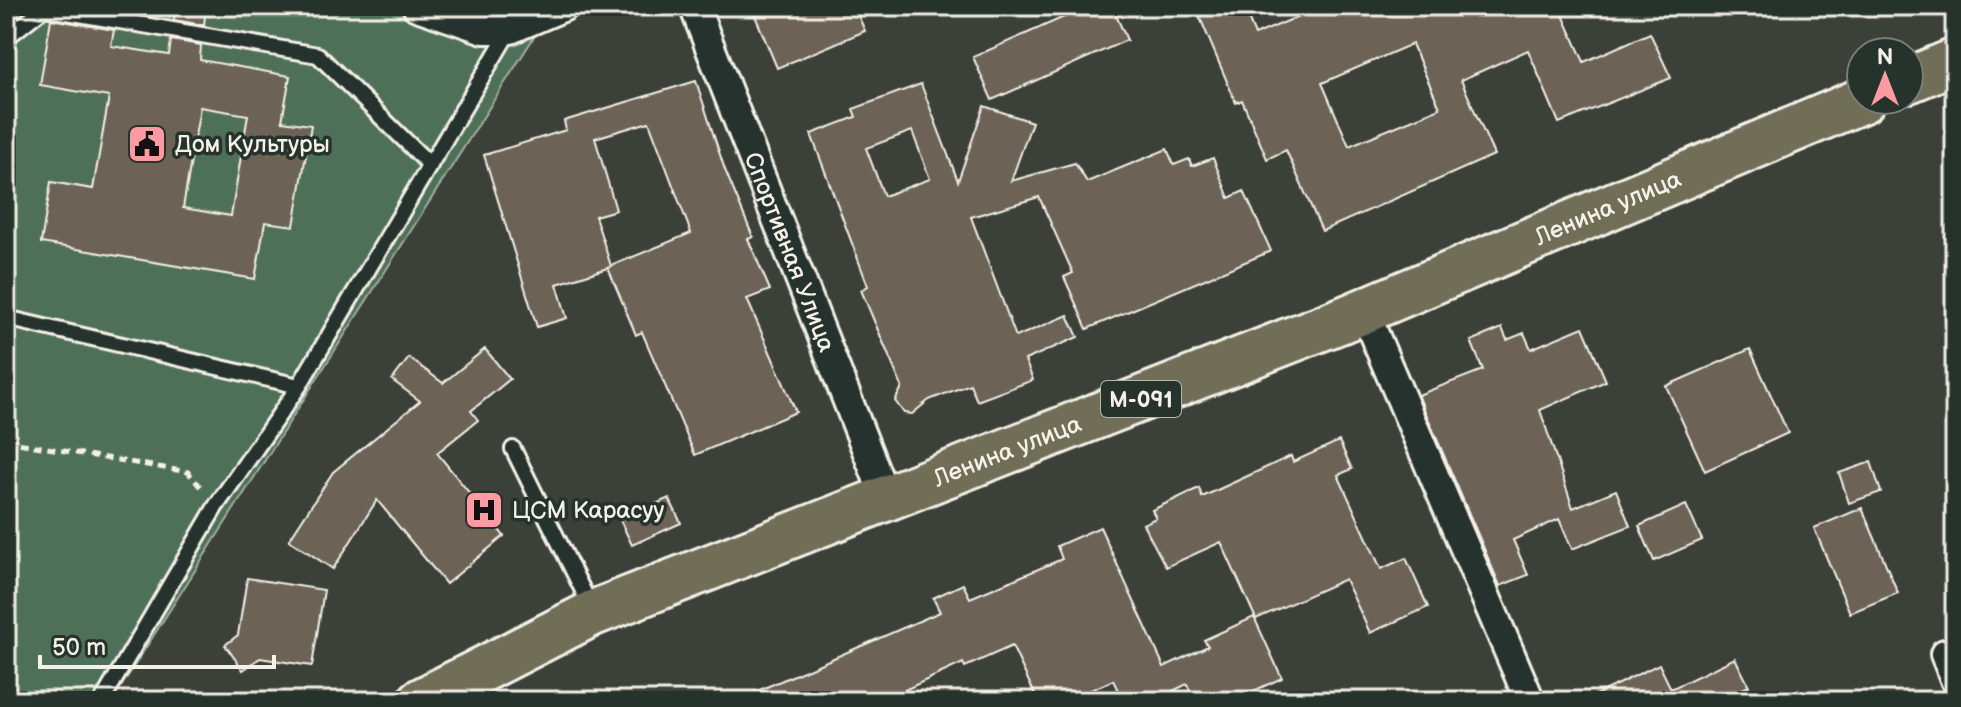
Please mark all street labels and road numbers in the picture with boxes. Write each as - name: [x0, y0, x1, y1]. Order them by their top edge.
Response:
- street label: Спортивная Улица: [737, 148, 841, 356]
- street label: Ленина улица: [1529, 164, 1686, 252]
- road number: М-091: [1101, 381, 1181, 417]
- street label: Ленина улица: [928, 409, 1086, 494]

